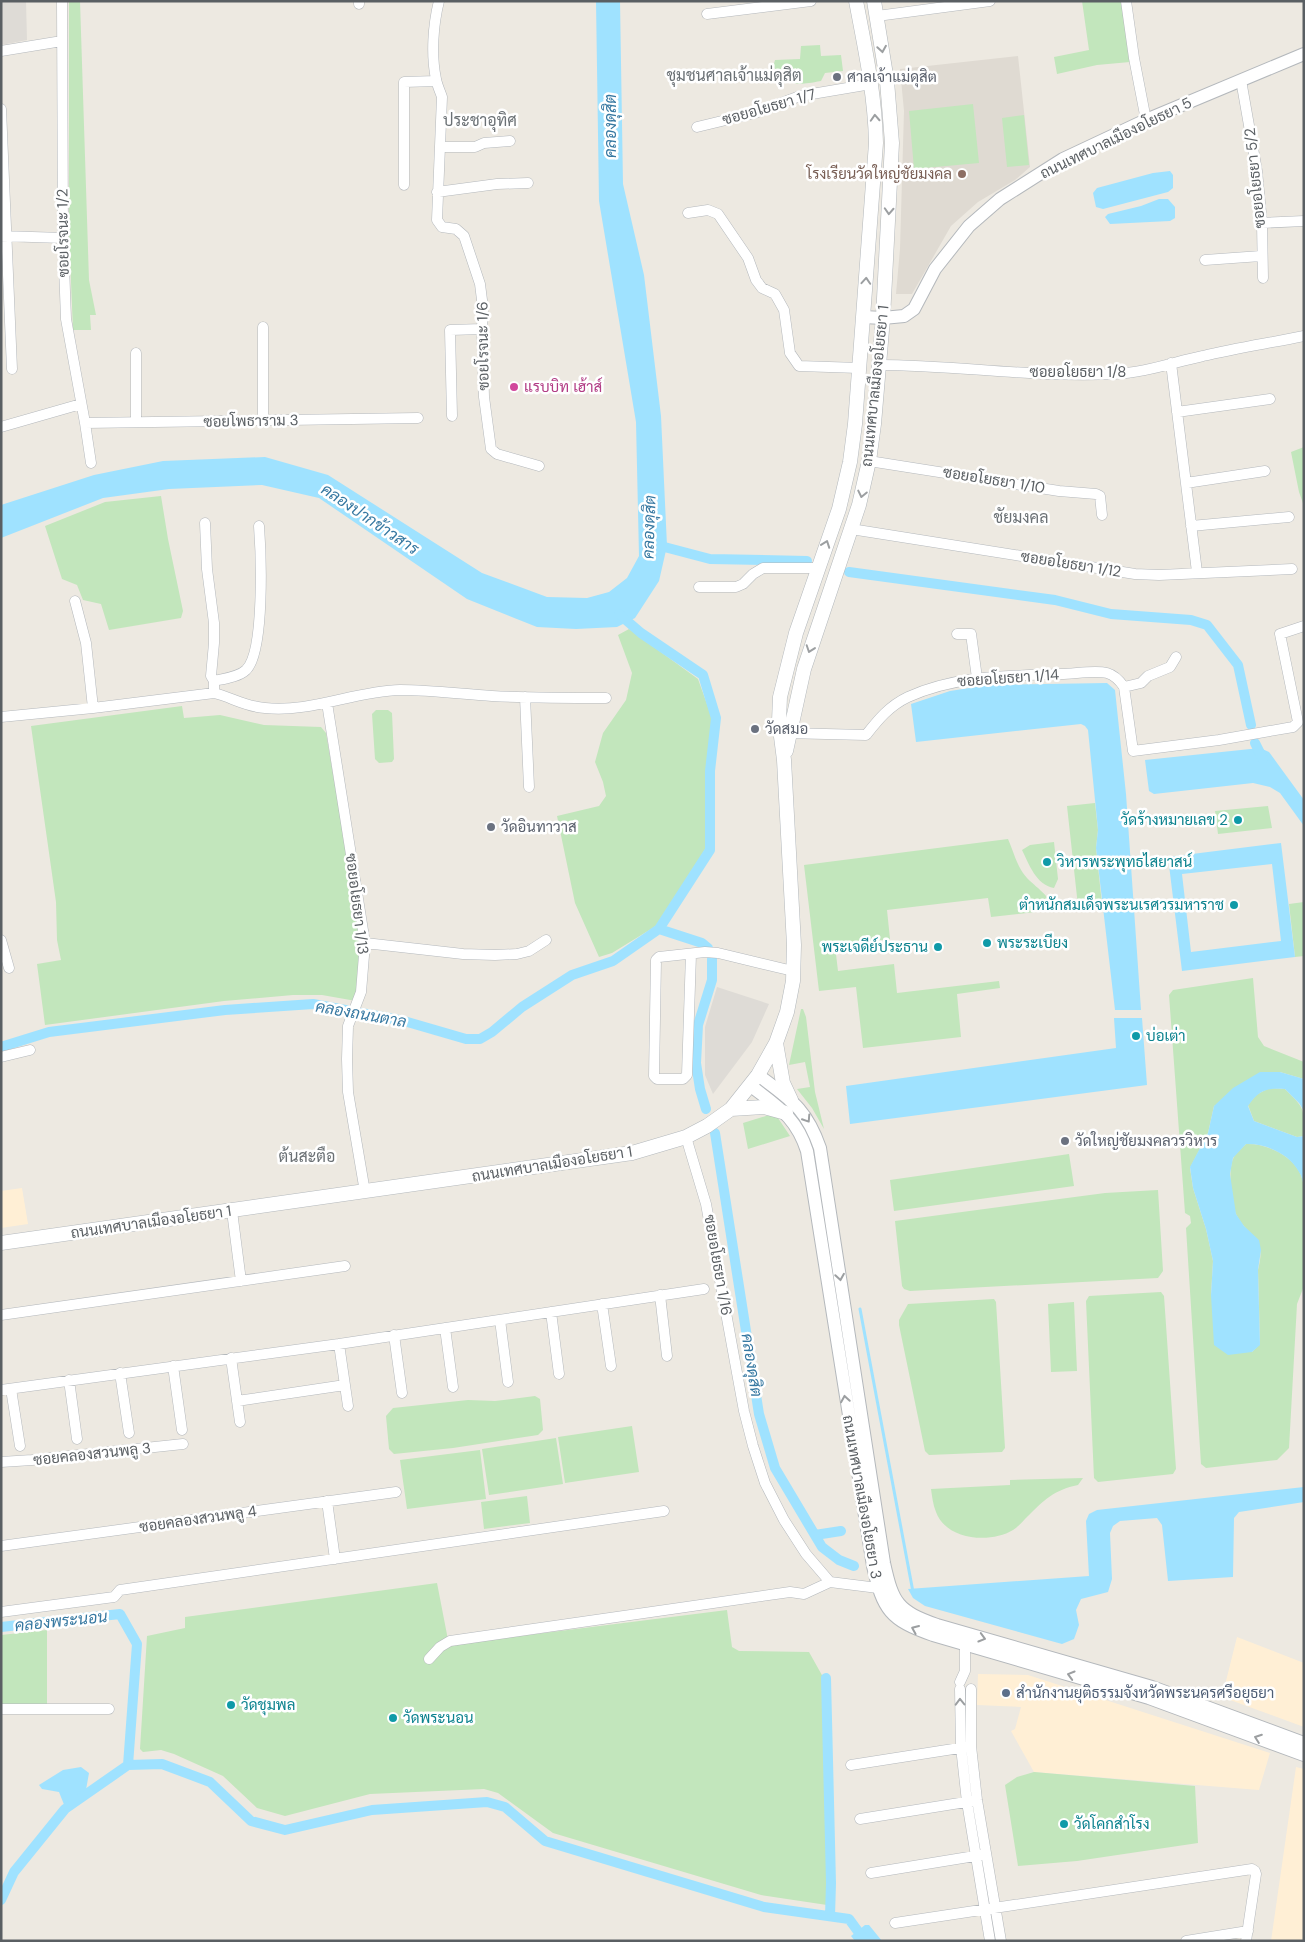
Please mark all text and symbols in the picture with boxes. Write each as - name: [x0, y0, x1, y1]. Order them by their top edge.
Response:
- one-way arrow: [877, 45, 887, 54]
- district label: ชุมชนศาลเจ้าแม่ดุสิต: [666, 65, 802, 87]
- place label: ศาลเจ้าแม่ดุสิต: [847, 67, 937, 88]
- marker: ศาลเจ้าแม่ดุสิต: [831, 71, 843, 83]
- street label: ซอยอโยธยา 1/7: [720, 84, 818, 130]
- street label: ถนนเทศบาลเมืองอโยธยา 5: [1037, 92, 1195, 184]
- water label: คลองดุสิต: [600, 94, 622, 158]
- district label: ประชาอุทิศ: [443, 110, 517, 132]
- one-way arrow: [870, 114, 881, 122]
- street label: ซอยอโยธยา 5/2: [1240, 127, 1270, 229]
- place label: โรงเรียนวัดใหญ่ชัยมงคล: [806, 164, 952, 184]
- marker: โรงเรียนวัดใหญ่ชัยมงคล: [956, 168, 968, 180]
- street label: ซอยโรจนะ 1/2: [52, 188, 74, 278]
- one-way arrow: [883, 207, 894, 215]
- one-way arrow: [861, 276, 872, 284]
- street label: ซอยโรจนะ 1/6: [472, 301, 494, 391]
- street label: ถนนเทศบาลเมืองอโยธยา 1: [857, 304, 893, 468]
- street label: ซอยอโยธยา 1/8: [1030, 362, 1126, 382]
- place label: แรบบิท เฮ้าส์: [524, 377, 602, 397]
- marker: แรบบิท เฮ้าส์: [508, 381, 520, 393]
- street label: ซอยโพธาราม 3: [203, 410, 299, 432]
- street label: ซอยอโยธยา 1/10: [941, 462, 1047, 498]
- water label: คลองปากข้าวสาร: [317, 478, 424, 560]
- one-way arrow: [857, 490, 868, 499]
- water label: คลองดุสิต: [637, 495, 662, 559]
- district label: ชัยมงคล: [994, 507, 1048, 528]
- one-way arrow: [820, 540, 830, 549]
- street label: ซอยอโยธยา 1/12: [1019, 546, 1123, 582]
- one-way arrow: [806, 644, 816, 652]
- street label: ซอยอโยธยา 1/14: [956, 664, 1060, 692]
- place label: วัดสมอ: [765, 719, 808, 739]
- marker: วัดสมอ: [749, 723, 761, 735]
- place label: วัดร้างหมายเลข 2: [1121, 810, 1228, 830]
- marker: วัดร้างหมายเลข 2: [1232, 814, 1244, 826]
- place label: วัดอินทาวาส: [501, 817, 577, 837]
- marker: วัดอินทาวาส: [485, 821, 497, 833]
- street label: ซอยอโยธยา 1/13: [341, 852, 373, 956]
- place label: วิหารพระพุทธไสยาสน์: [1057, 852, 1192, 873]
- marker: วิหารพระพุทธไสยาสน์: [1041, 856, 1053, 868]
- place label: ตำหนักสมเด็จพระนเรศวรมหาราช: [1019, 894, 1224, 915]
- marker: ตำหนักสมเด็จพระนเรศวรมหาราช: [1228, 899, 1240, 911]
- place label: พระระเบียง: [997, 933, 1068, 953]
- place label: พระเจดีย์ประธาน: [821, 937, 928, 957]
- marker: พระระเบียง: [981, 937, 993, 949]
- marker: พระเจดีย์ประธาน: [932, 941, 944, 953]
- water label: คลองถนนตาล: [314, 996, 408, 1032]
- place label: บ่อเต่า: [1146, 1026, 1186, 1046]
- marker: บ่อเต่า: [1130, 1030, 1142, 1042]
- one-way arrow: [801, 1113, 810, 1123]
- place label: วัดใหญ่ชัยมงคลวรวิหาร: [1075, 1131, 1217, 1151]
- marker: วัดใหญ่ชัยมงคลวรวิหาร: [1059, 1135, 1071, 1147]
- street label: ถนนเทศบาลเมืองอโยธยา 1: [470, 1141, 634, 1187]
- district label: ต้นสะตือ: [279, 1146, 335, 1167]
- street label: ถนนเทศบาลเมืองอโยธยา 1: [69, 1201, 233, 1243]
- street label: ซอยอโยธยา 1/16: [699, 1213, 737, 1317]
- one-way arrow: [834, 1273, 844, 1282]
- water label: คลองดุสิต: [736, 1332, 767, 1398]
- one-way arrow: [841, 1394, 851, 1403]
- street label: ถนนเทศบาลเมืองอโยธยา 3: [838, 1413, 886, 1581]
- street label: ซอยคลองสวนพลู 3: [32, 1438, 152, 1470]
- street label: ซอยคลองสวนพลู 4: [138, 1501, 258, 1537]
- water label: คลองพระนอน: [14, 1606, 108, 1636]
- one-way arrow: [911, 1624, 920, 1635]
- one-way arrow: [978, 1632, 987, 1643]
- one-way arrow: [1067, 1671, 1075, 1681]
- place label: สำนักงานยุติธรรมจังหวัดพระนครศรีอยุธยา: [1016, 1683, 1274, 1704]
- marker: สำนักงานยุติธรรมจังหวัดพระนครศรีอยุธยา: [1000, 1687, 1012, 1699]
- place label: วัดชุมพล: [241, 1695, 295, 1716]
- one-way arrow: [955, 1697, 965, 1705]
- marker: วัดชุมพล: [225, 1699, 237, 1711]
- place label: วัดพระนอน: [403, 1708, 474, 1728]
- marker: วัดพระนอน: [387, 1712, 399, 1724]
- one-way arrow: [1254, 1734, 1263, 1744]
- place label: วัดโคกสำโรง: [1074, 1814, 1150, 1834]
- marker: วัดโคกสำโรง: [1058, 1818, 1070, 1830]

